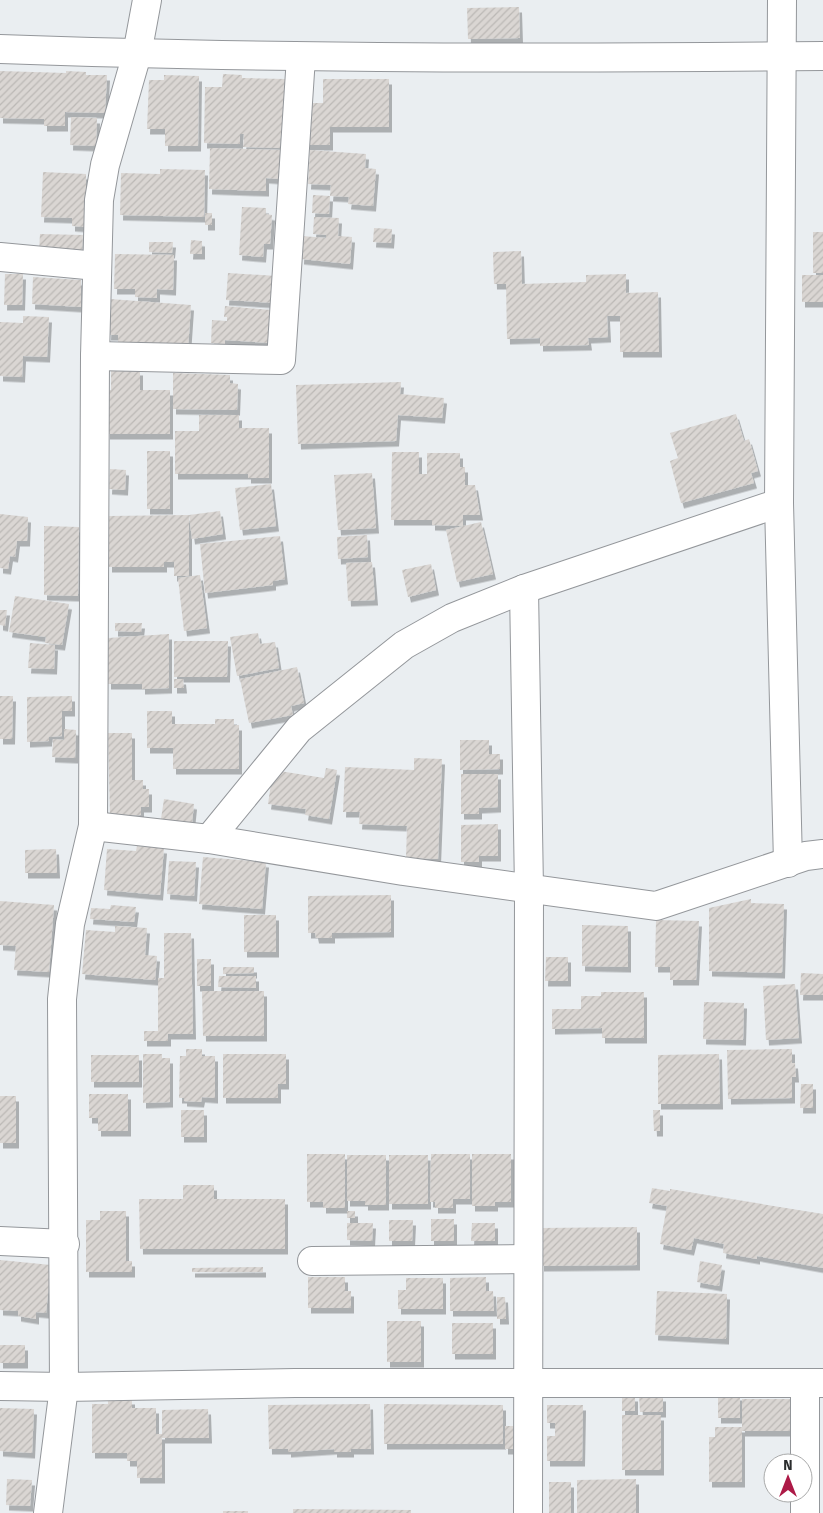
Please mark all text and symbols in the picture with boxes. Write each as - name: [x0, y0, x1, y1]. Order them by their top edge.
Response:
- north arrow: [763, 1453, 813, 1503]
- text: N: [783, 1457, 793, 1474]

